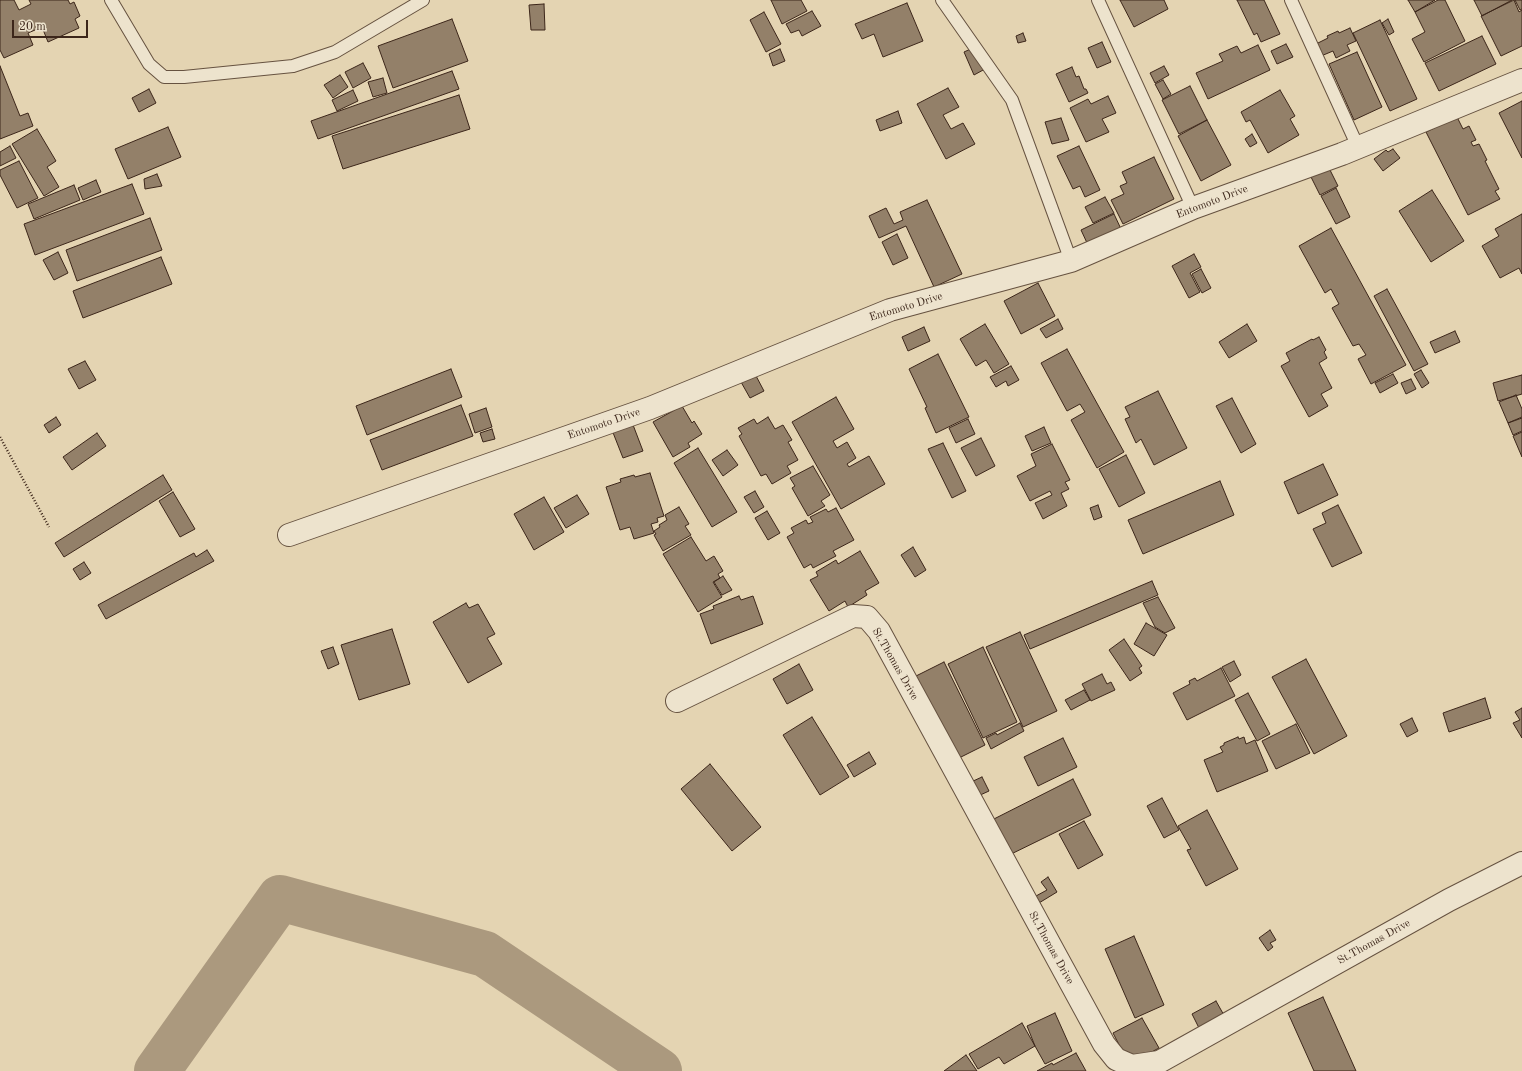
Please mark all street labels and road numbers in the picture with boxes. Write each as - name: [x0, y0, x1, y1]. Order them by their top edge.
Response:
- street label: Entomoto Drive: [1174, 182, 1250, 222]
- street label: Entomoto Drive: [868, 290, 944, 324]
- street label: Entomoto Drive: [566, 405, 642, 443]
- street label: St.Thomas Drive: [869, 625, 921, 703]
- street label: St.Thomas Drive: [1025, 909, 1077, 987]
- street label: St.Thomas Drive: [1335, 916, 1413, 968]

